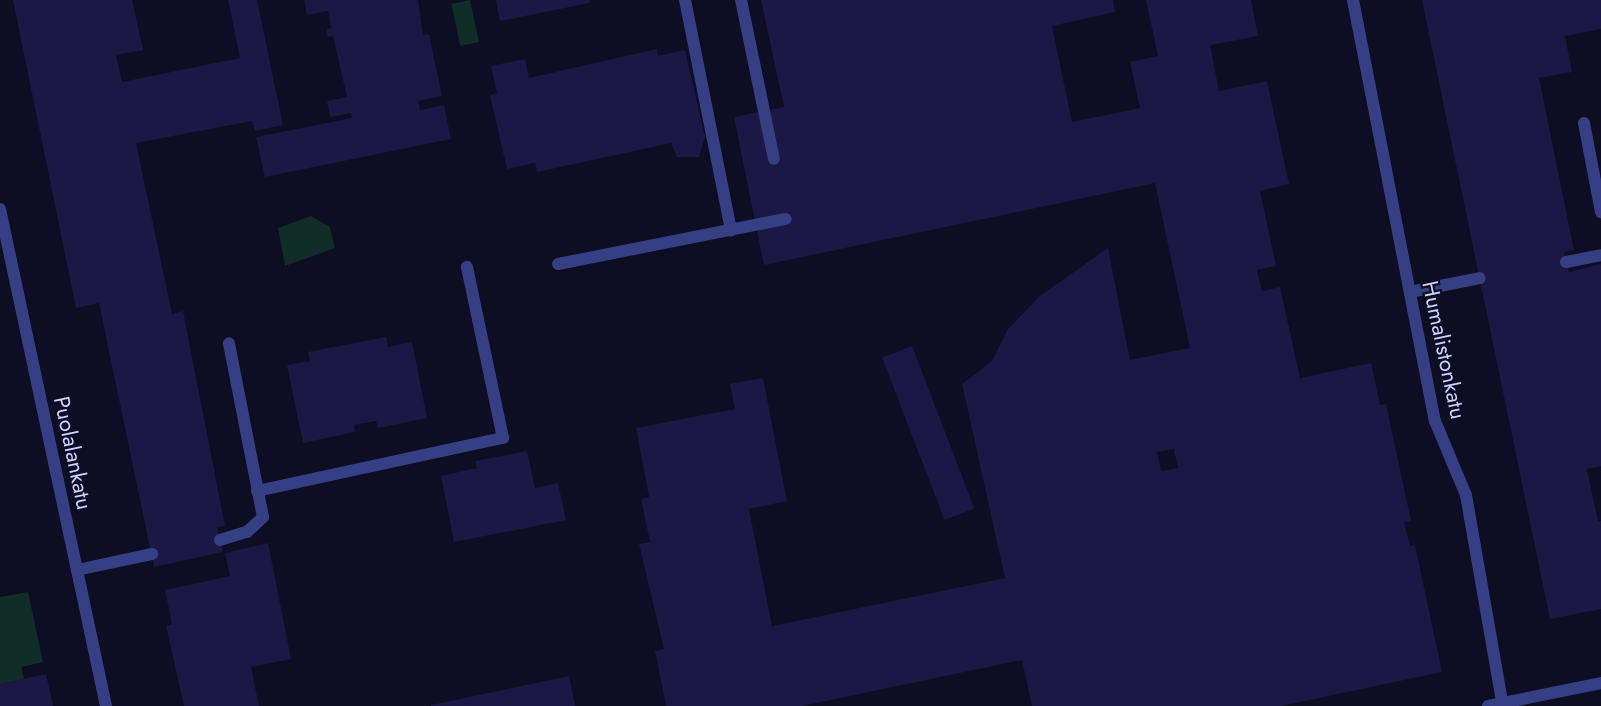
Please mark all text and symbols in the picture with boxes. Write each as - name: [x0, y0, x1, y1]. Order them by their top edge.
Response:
- street label: Humalistonkatu: [1416, 278, 1472, 422]
- street label: Puolalankatu: [48, 394, 98, 512]

